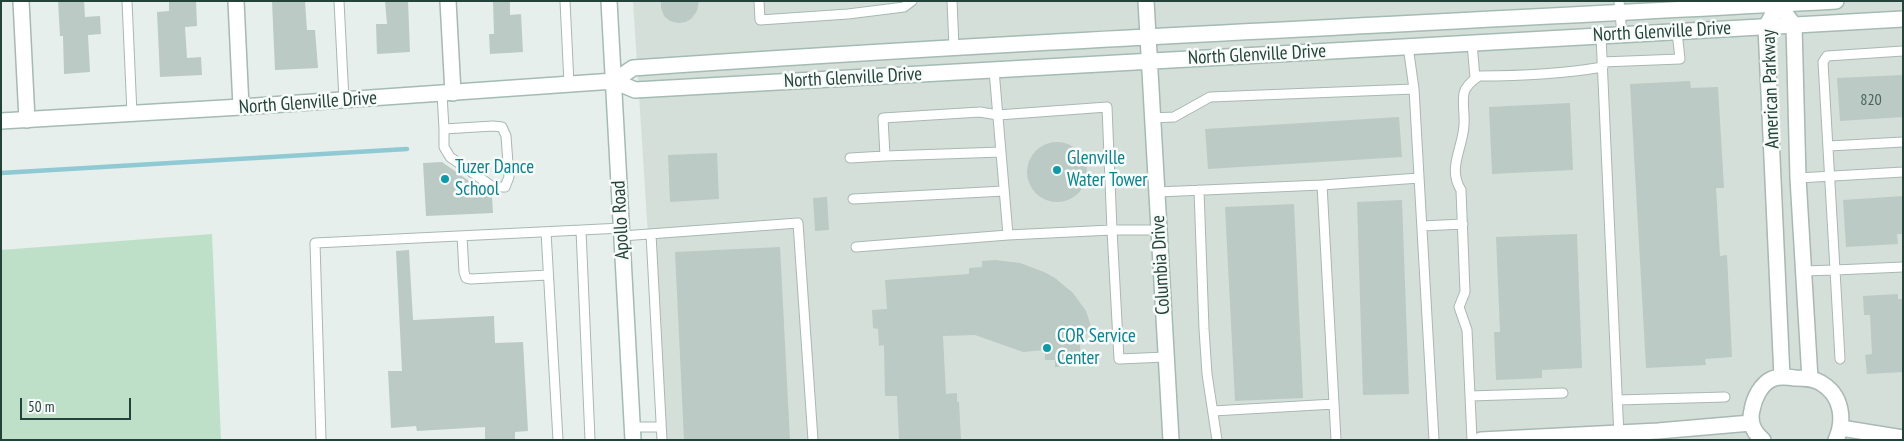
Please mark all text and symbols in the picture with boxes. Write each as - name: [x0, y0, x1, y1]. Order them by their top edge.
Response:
- street label: North Glenville Drive: [1592, 17, 1732, 47]
- street label: American Parkway: [1758, 29, 1784, 149]
- street label: North Glenville Drive: [1187, 40, 1327, 70]
- street label: North Glenville Drive: [783, 63, 923, 93]
- street label: North Glenville Drive: [238, 87, 378, 119]
- house number: 820: [1860, 90, 1882, 110]
- place label: Glenville Water Tower: [1067, 148, 1148, 192]
- place label: Tuzer Dance School: [455, 157, 534, 201]
- marker: Glenville Water Tower: [1051, 164, 1063, 176]
- marker: Tuzer Dance School: [439, 173, 451, 185]
- street label: Apollo Road: [608, 180, 634, 260]
- street label: Columbia Drive: [1147, 215, 1175, 315]
- place label: COR Service Center: [1057, 326, 1136, 370]
- marker: COR Service Center: [1041, 342, 1053, 354]
- scale bar: [22, 388, 134, 420]
- text: 50 m: [28, 397, 54, 416]

